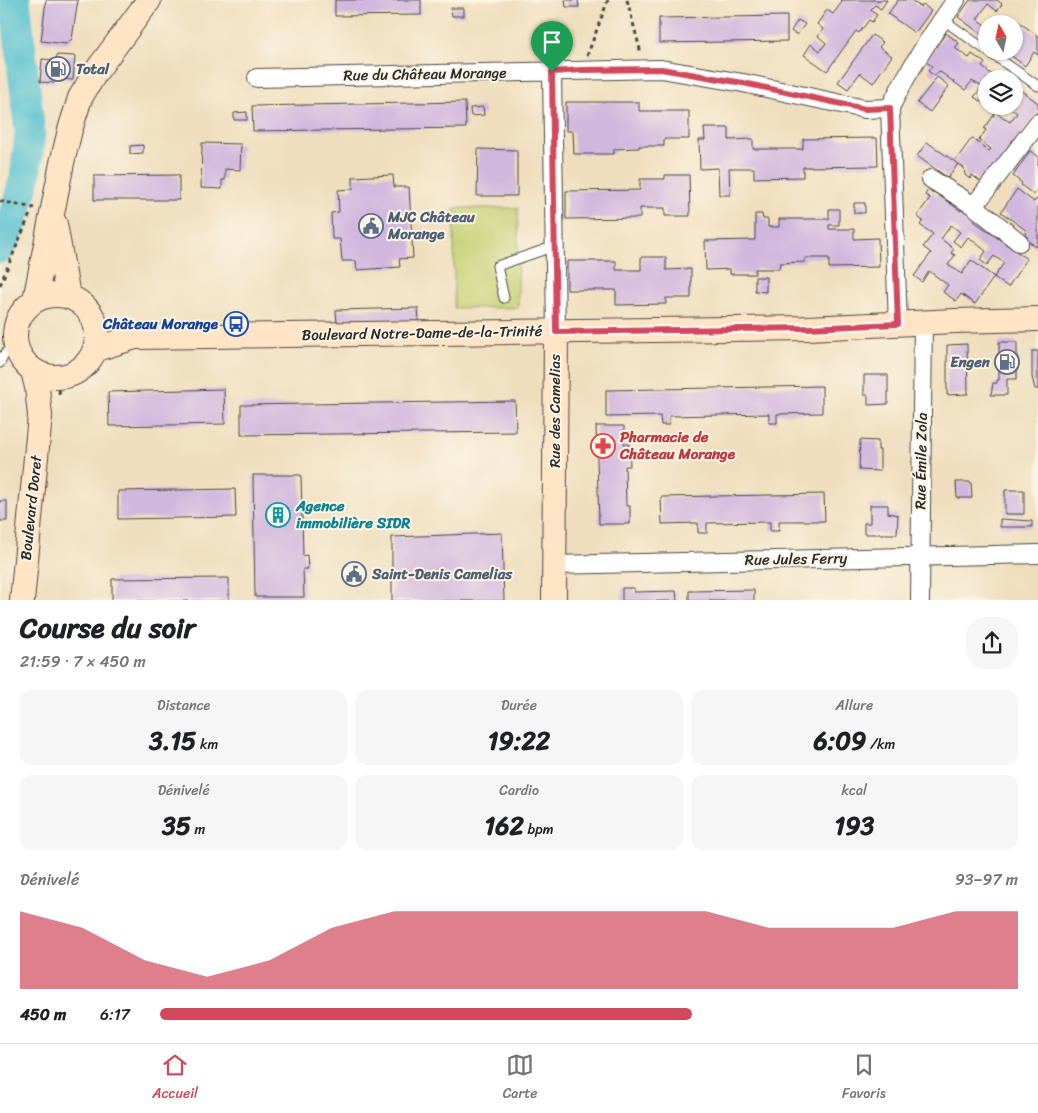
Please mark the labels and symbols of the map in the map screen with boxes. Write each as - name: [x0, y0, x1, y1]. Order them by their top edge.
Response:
- north arrow: [978, 15, 1022, 60]
- pin: [531, 21, 573, 72]
- fuel station icon: Total: [45, 56, 71, 82]
- place label: Total: [76, 56, 110, 82]
- street label: Rue du Château Morange: [343, 60, 507, 88]
- place label: MJC Château Morange: [387, 204, 476, 247]
- public building icon: MJC Château Morange: [358, 213, 384, 239]
- place label: Château Morange: [102, 311, 219, 337]
- bus stop icon: Château Morange: [223, 311, 249, 337]
- street label: Boulevard Notre-Dame-de-la-Trinité: [301, 318, 543, 348]
- place label: Engen: [950, 349, 991, 375]
- fuel station icon: Engen: [994, 349, 1020, 375]
- street label: Rue des Camelias: [542, 354, 568, 468]
- street label: Rue Émile Zola: [907, 412, 935, 510]
- place label: Pharmacie de Château Morange: [619, 424, 736, 467]
- pharmacy icon: Pharmacie de Château Morange: [590, 433, 616, 459]
- street label: Boulevard Doret: [13, 453, 50, 562]
- place label: Agence immobilière SIDR: [295, 493, 410, 536]
- building icon: Agence immobilière SIDR: [265, 502, 291, 528]
- street label: Rue Jules Ferry: [744, 545, 848, 573]
- public building icon: Saint-Denis Camelias: [341, 561, 367, 587]
- place label: Saint-Denis Camelias: [371, 561, 513, 587]

